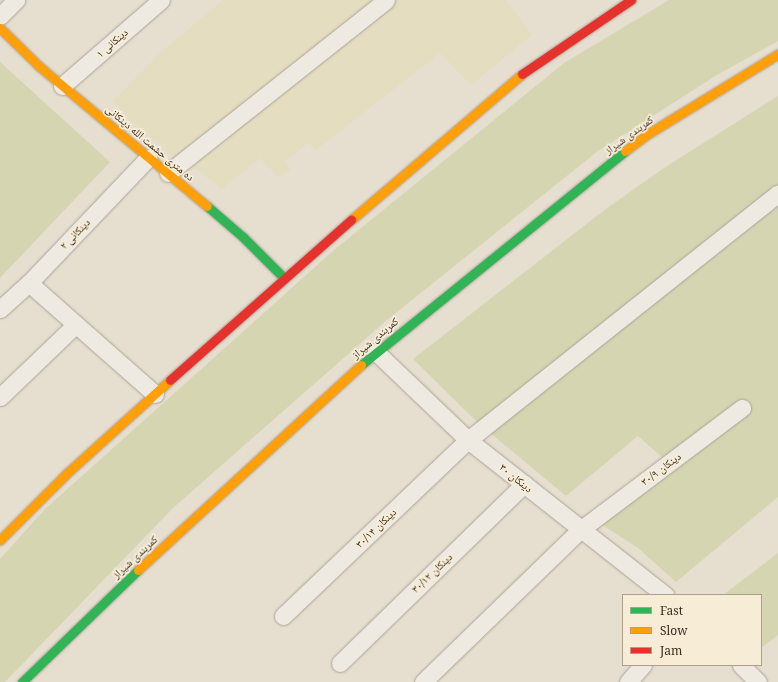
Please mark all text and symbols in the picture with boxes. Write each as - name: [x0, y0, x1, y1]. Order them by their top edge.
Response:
- street label: ۱ دینکانی: [93, 26, 131, 60]
- street label: ده متری حشمت الله دینکانی: [103, 102, 197, 184]
- street label: کمربندی شیراز: [602, 113, 656, 157]
- street label: ۲ دینکانی: [57, 216, 93, 252]
- street label: کمربندی شیراز: [349, 315, 401, 361]
- street label: ۳۰/۹ دینکان: [638, 450, 684, 488]
- street label: ۳۰ دینکان: [497, 461, 535, 495]
- street label: ۳۰/۱۴ دینکان: [353, 505, 399, 551]
- street label: کمربندی شیراز: [110, 533, 160, 581]
- street label: ۳۰/۱۲ دینکان: [409, 550, 455, 596]
- legend: [622, 594, 762, 666]
- text: Fast: [660, 602, 683, 619]
- text: Slow: [660, 622, 688, 639]
- text: Jam: [660, 642, 682, 659]

